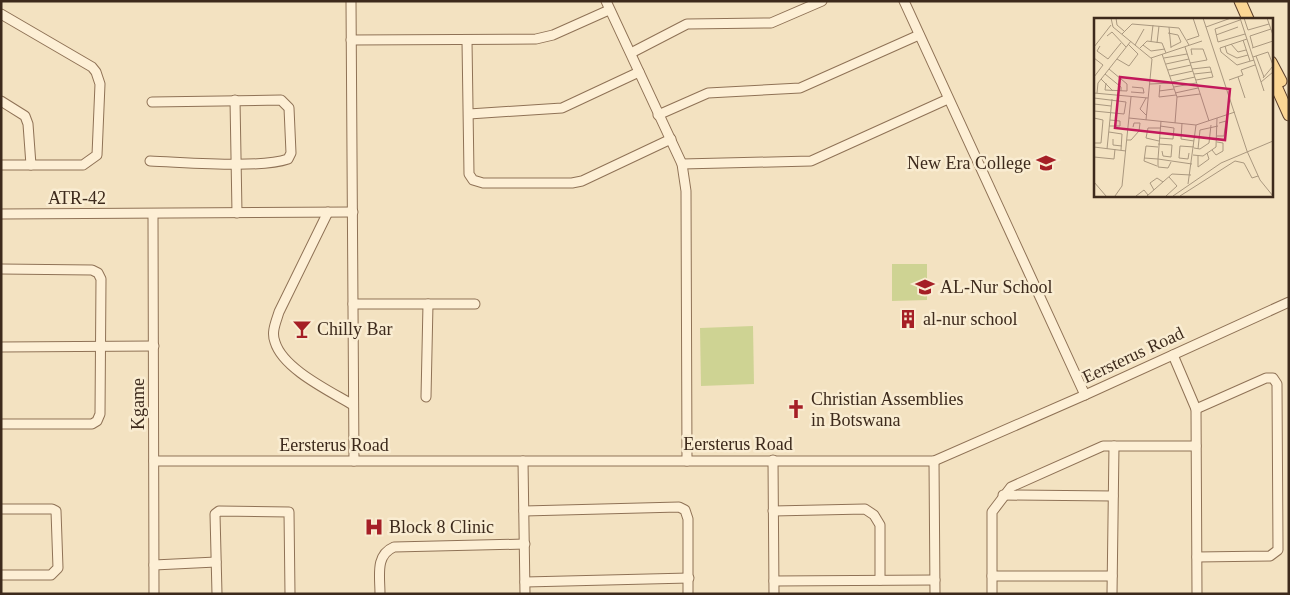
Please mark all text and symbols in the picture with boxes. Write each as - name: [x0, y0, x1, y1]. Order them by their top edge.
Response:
- inset map: [1094, 18, 1272, 196]
- school or university icon: New Era College: [1035, 152, 1057, 174]
- place label: New Era College: [907, 153, 1031, 173]
- street label: ATR-42: [48, 188, 106, 208]
- school or university icon: AL-Nur School: [914, 276, 936, 298]
- place label: AL-Nur School: [940, 277, 1052, 297]
- building icon: al-nur school: [897, 308, 919, 330]
- place label: al-nur school: [923, 309, 1017, 329]
- bar icon: Chilly Bar: [291, 318, 313, 340]
- place label: Chilly Bar: [317, 319, 393, 339]
- street label: Eersterus Road: [1079, 323, 1187, 387]
- street label: Kgame: [128, 378, 148, 430]
- place label: Christian Assemblies in Botswana: [811, 389, 964, 430]
- church icon: Christian Assemblies in Botswana: [785, 398, 807, 420]
- street label: Eersterus Road: [683, 434, 793, 454]
- street label: Eersterus Road: [279, 435, 389, 455]
- hospital icon: Block 8 Clinic: [363, 516, 385, 538]
- place label: Block 8 Clinic: [389, 517, 494, 537]

